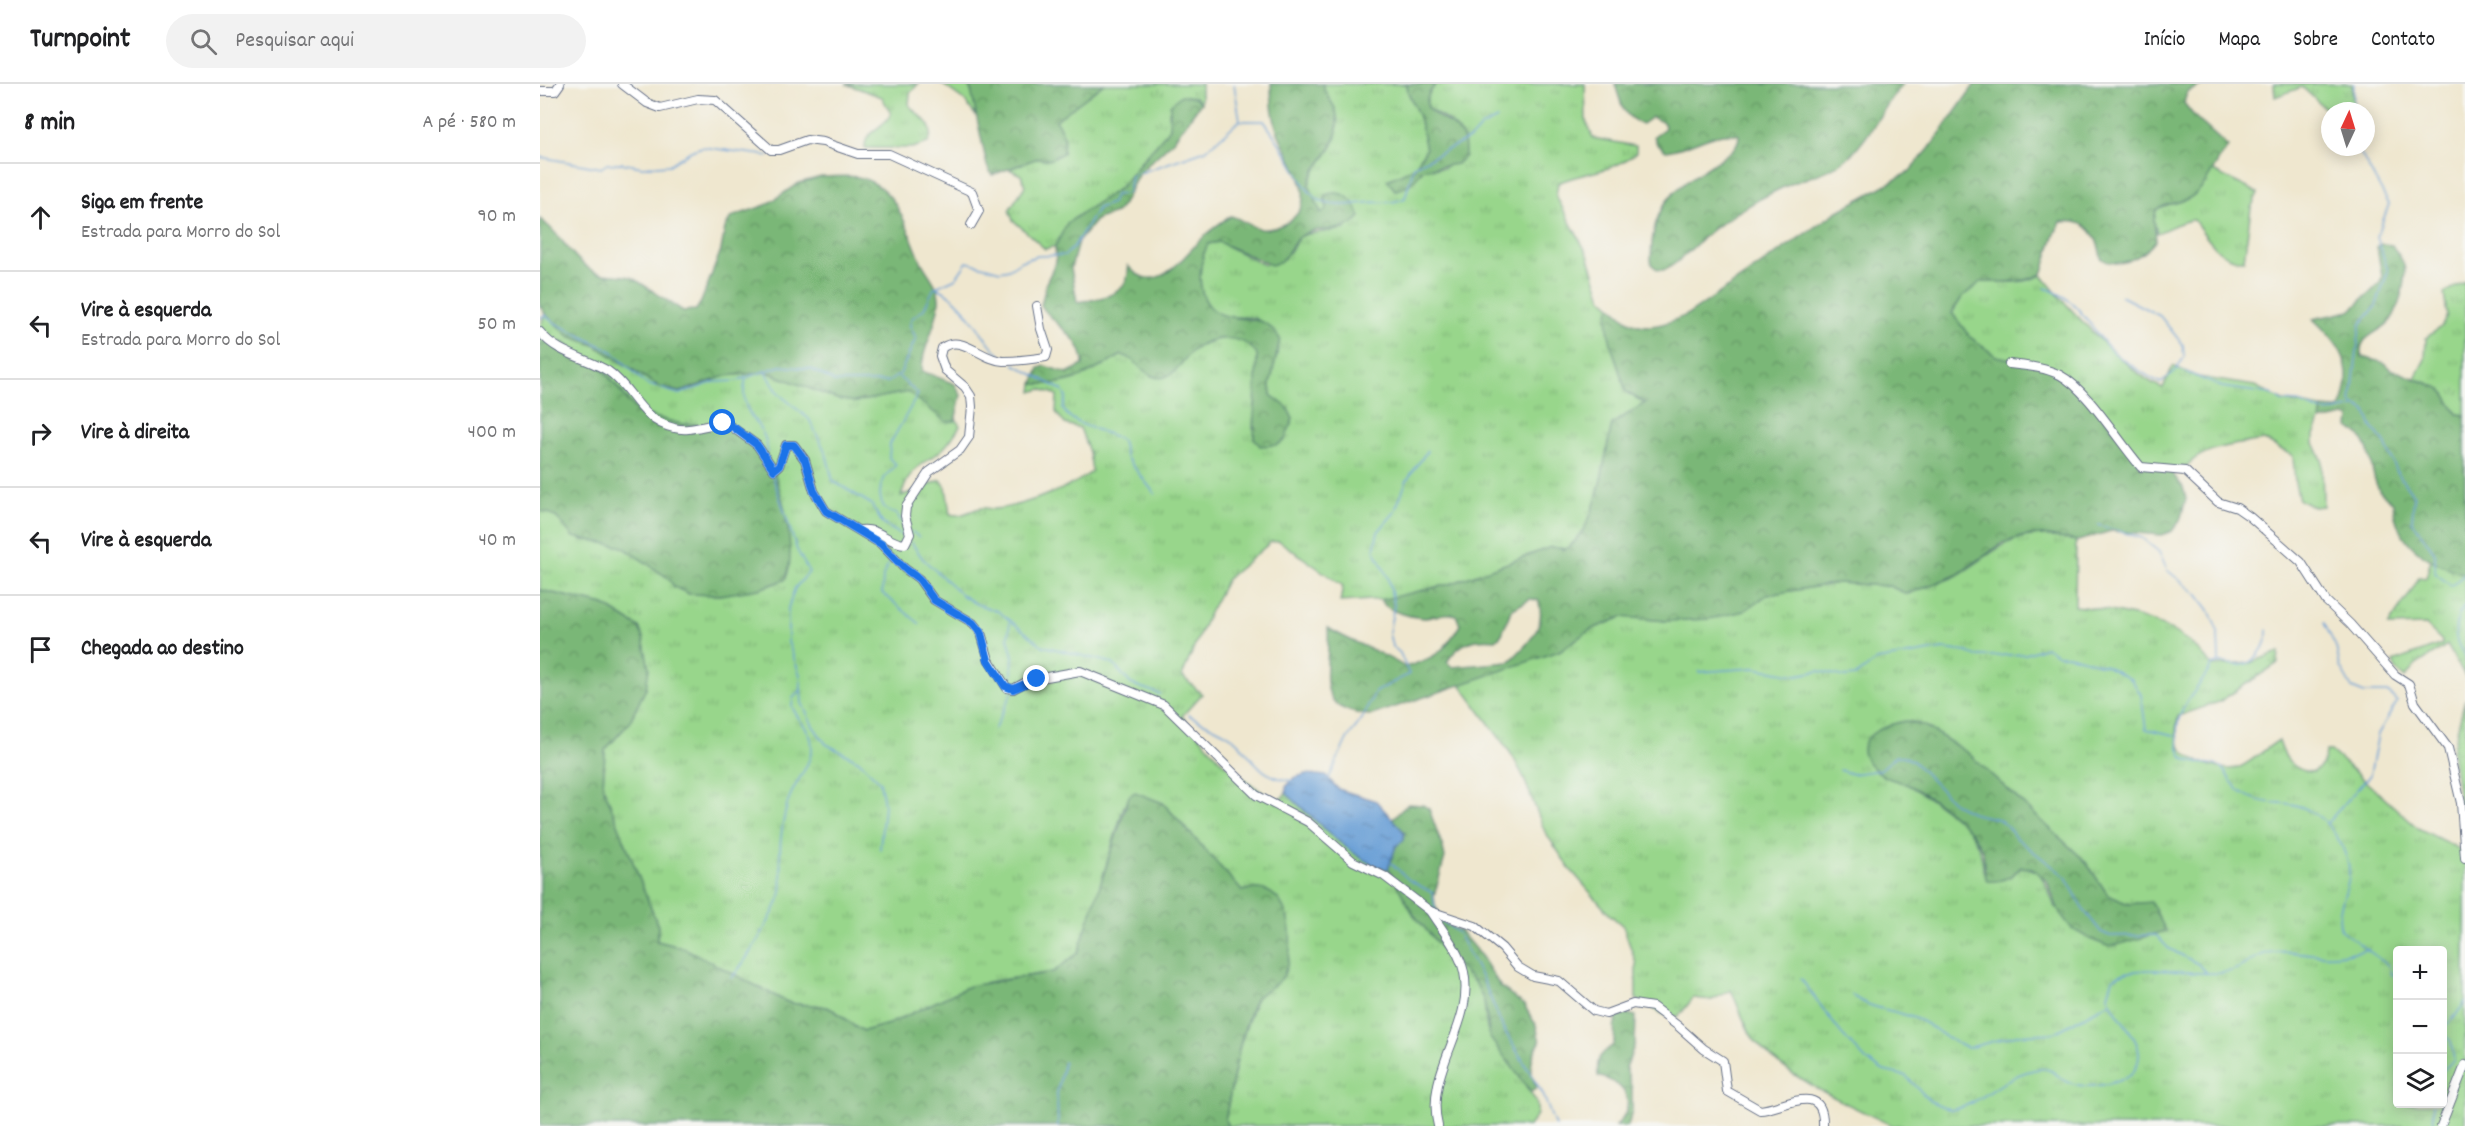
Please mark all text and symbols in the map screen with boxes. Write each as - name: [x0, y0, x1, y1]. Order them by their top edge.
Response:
- search box: [166, 14, 586, 68]
- text: Turnpoint: [30, 21, 130, 61]
- icon: search: [187, 25, 220, 58]
- text: Pesquisar aqui: [235, 26, 354, 57]
- text: Início: [2144, 26, 2185, 56]
- text: Mapa: [2218, 26, 2260, 56]
- text: Sobre: [2293, 26, 2338, 56]
- text: Contato: [2371, 26, 2435, 56]
- north arrow: [2321, 102, 2375, 156]
- text: 8 min: [24, 105, 75, 142]
- text: A pé · 580 m: [422, 109, 516, 137]
- text: Siga em frente: [81, 188, 203, 219]
- icon: ahead: [24, 201, 57, 234]
- text: 90 m: [478, 203, 516, 231]
- text: Estrada para Morro do Sol: [81, 219, 280, 247]
- text: Vire à esquerda: [81, 296, 211, 327]
- icon: left: [24, 309, 57, 342]
- text: 50 m: [478, 311, 516, 339]
- text: Estrada para Morro do Sol: [81, 327, 280, 355]
- route start: [709, 409, 735, 435]
- icon: right: [24, 417, 57, 450]
- text: Vire à direita: [81, 418, 189, 449]
- text: 400 m: [468, 419, 516, 447]
- icon: left: [24, 525, 57, 558]
- text: Vire à esquerda: [81, 526, 211, 557]
- text: 40 m: [478, 527, 516, 555]
- icon: arrive: [24, 633, 57, 666]
- text: Chegada ao destino: [81, 634, 244, 665]
- route end: [1023, 665, 1049, 691]
- map controls: [2393, 946, 2447, 1108]
- button: +: [2393, 946, 2447, 1000]
- button: −: [2393, 1000, 2447, 1054]
- button: layers: [2393, 1054, 2447, 1108]

